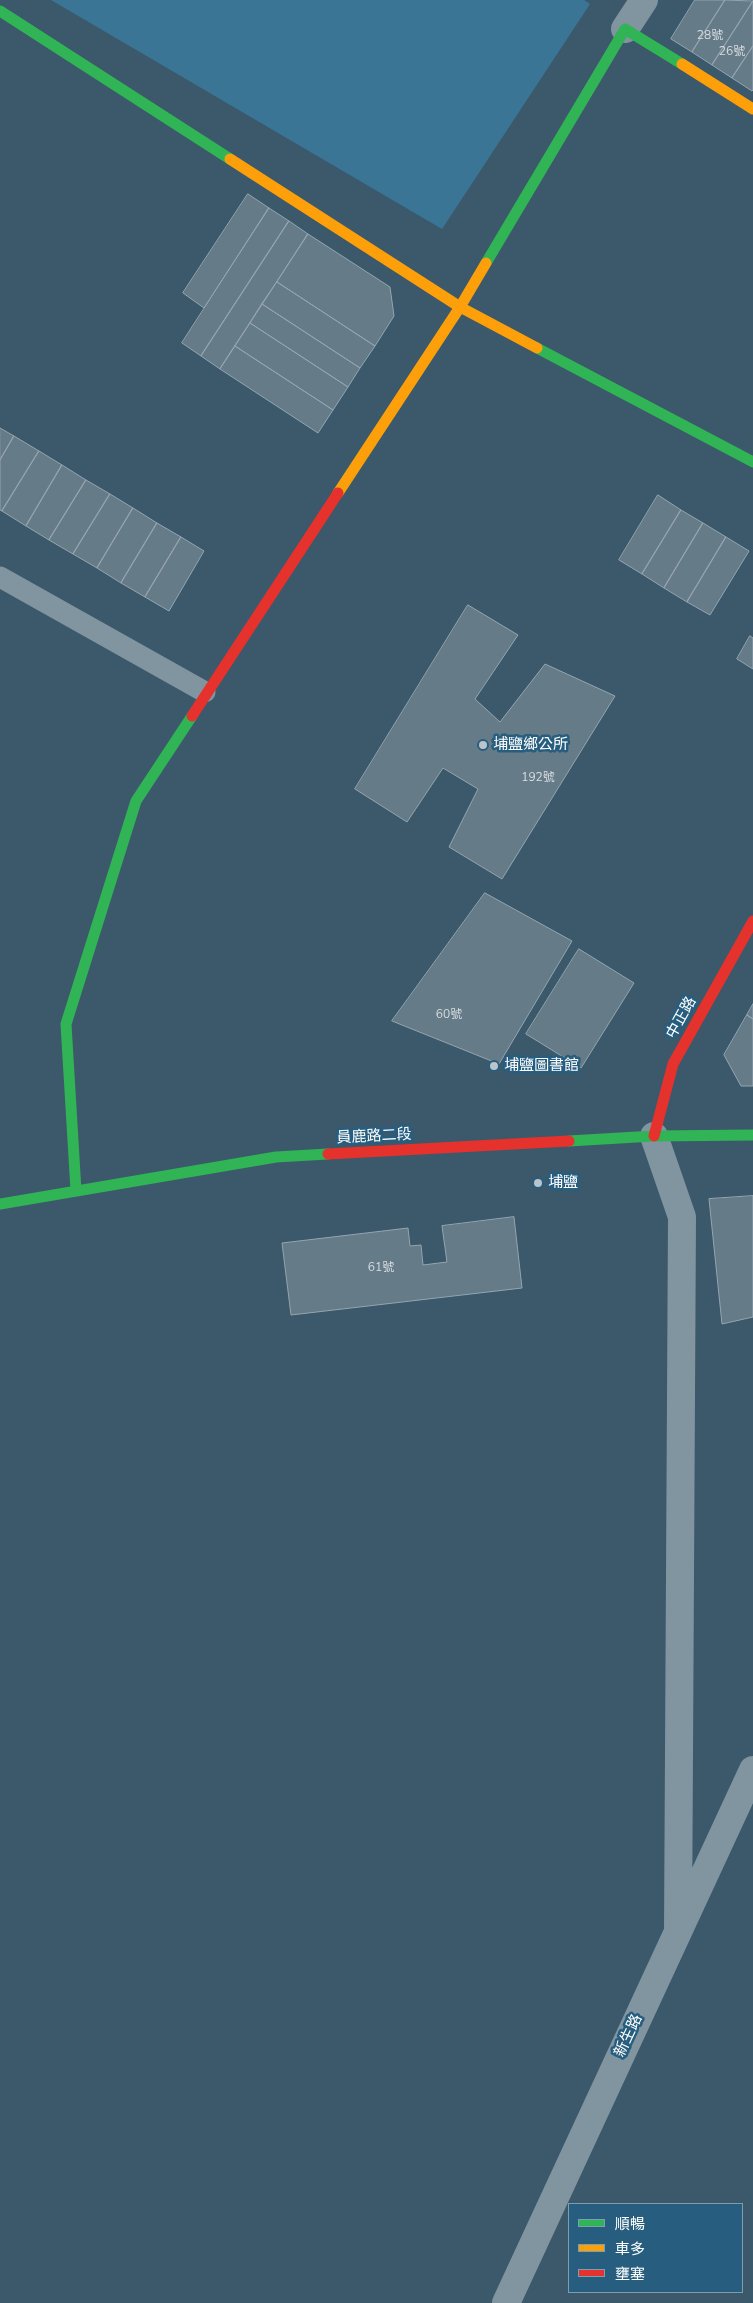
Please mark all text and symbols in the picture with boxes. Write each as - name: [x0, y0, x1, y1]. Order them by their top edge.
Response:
- house number: 28號: [697, 29, 723, 43]
- house number: 26號: [719, 45, 745, 59]
- place label: 埔鹽鄉公所: [493, 736, 568, 754]
- marker: 埔鹽鄉公所: [477, 739, 489, 751]
- house number: 192號: [521, 771, 555, 785]
- street label: 中正路: [663, 994, 701, 1042]
- house number: 60號: [436, 1008, 462, 1022]
- place label: 埔鹽圖書館: [504, 1057, 579, 1075]
- marker: 埔鹽圖書館: [488, 1060, 500, 1072]
- street label: 員鹿路二段: [336, 1126, 412, 1148]
- place label: 埔鹽: [548, 1174, 578, 1192]
- marker: 埔鹽: [532, 1177, 544, 1189]
- house number: 61號: [368, 1261, 394, 1275]
- street label: 新生路: [611, 2012, 647, 2060]
- legend: [568, 2203, 743, 2293]
- text: 順暢: [615, 2214, 645, 2234]
- text: 車多: [615, 2239, 645, 2259]
- text: 壅塞: [615, 2264, 645, 2284]

